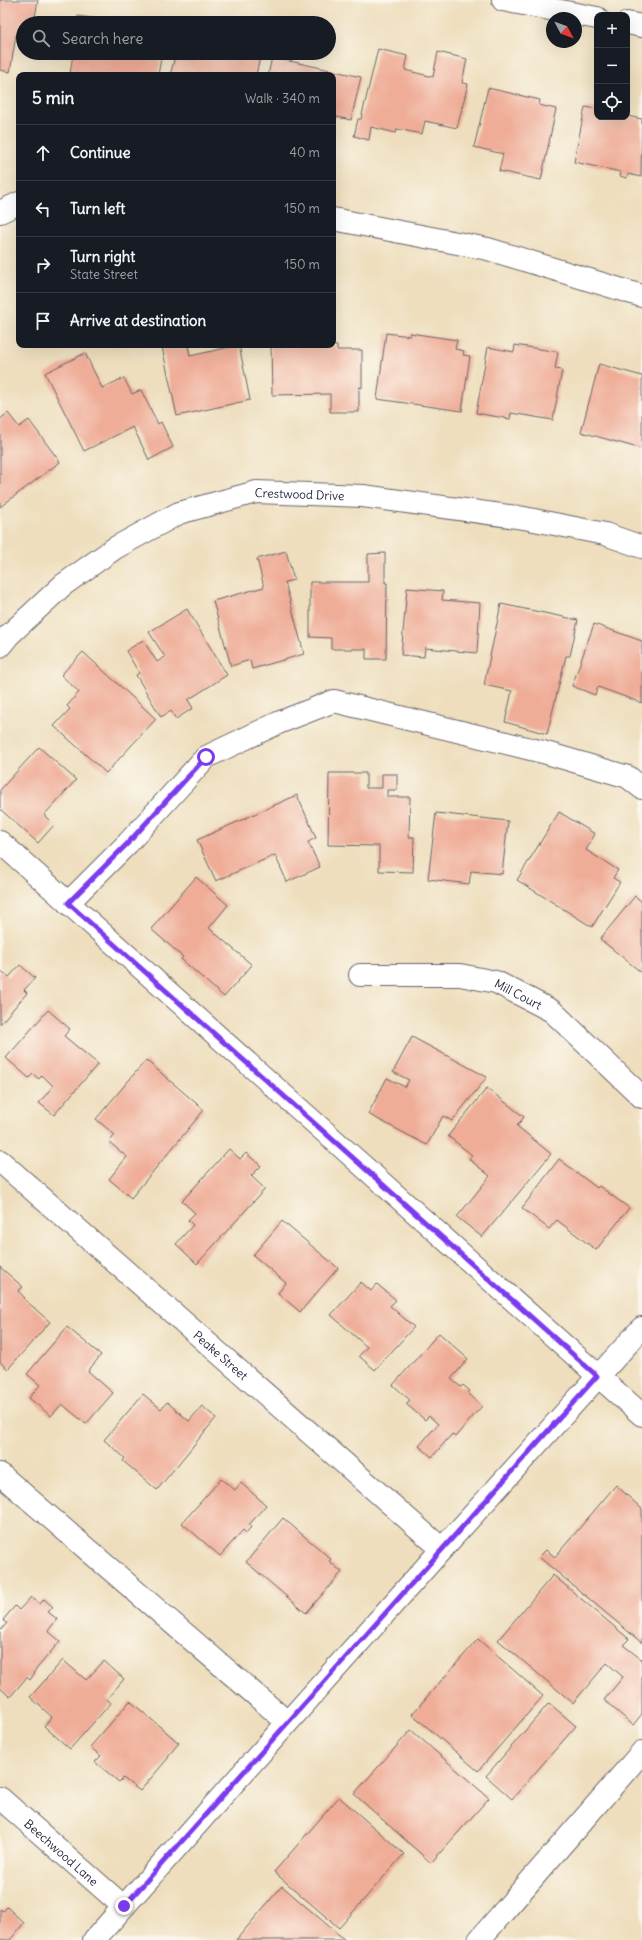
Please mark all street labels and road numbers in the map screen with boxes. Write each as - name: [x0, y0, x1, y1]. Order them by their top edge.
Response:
- street label: Crestwood Drive: [255, 484, 345, 503]
- street label: Mill Court: [492, 975, 545, 1012]
- street label: Peake Street: [191, 1327, 251, 1383]
- street label: Beechwood Lane: [22, 1816, 102, 1889]

